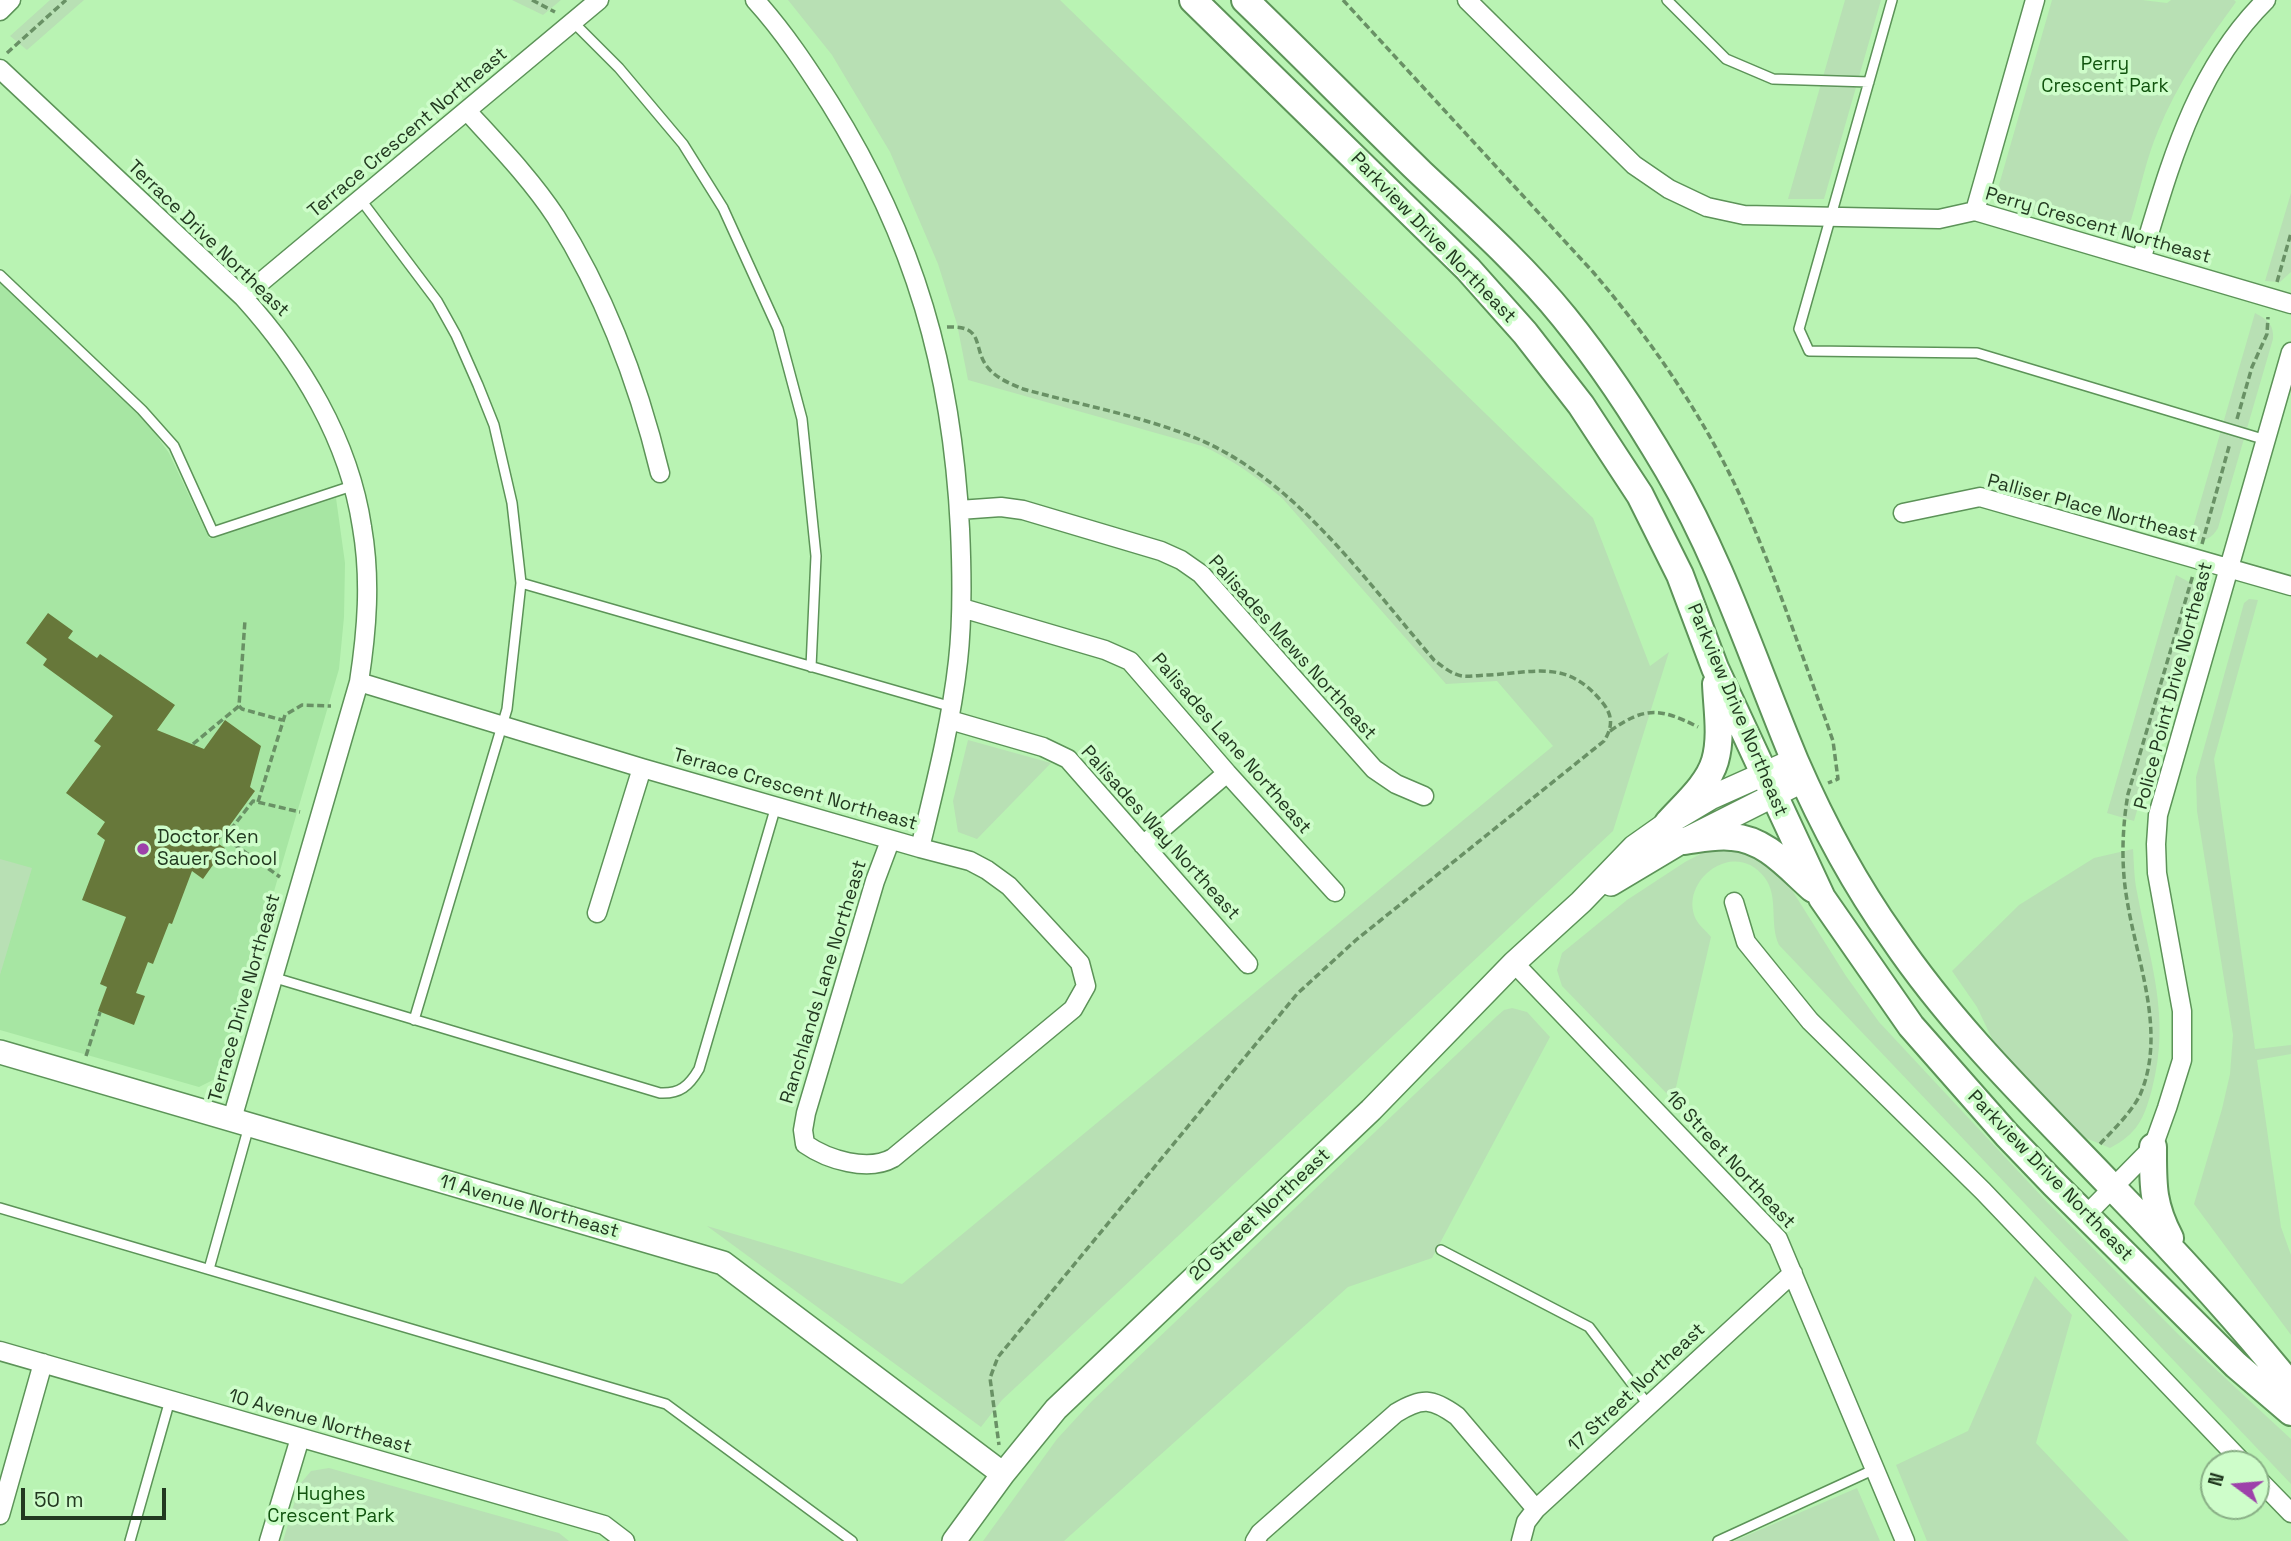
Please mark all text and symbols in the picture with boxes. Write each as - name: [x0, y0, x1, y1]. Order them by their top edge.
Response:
- street label: Terrace Crescent Northeast: [304, 43, 512, 223]
- park label: Perry Crescent Park: [2041, 54, 2169, 98]
- street label: Parkview Drive Northeast: [1345, 148, 1521, 328]
- street label: Terrace Drive Northeast: [123, 156, 293, 322]
- street label: Perry Crescent Northeast: [1983, 183, 2213, 269]
- street label: Palliser Place Northeast: [1985, 470, 2199, 548]
- street label: Palisades Mews Northeast: [1203, 551, 1381, 745]
- street label: Police Point Drive Northeast: [2130, 560, 2218, 812]
- street label: Parkview Drive Northeast: [1682, 600, 1792, 820]
- street label: Palisades Lane Northeast: [1146, 649, 1316, 839]
- street label: Palisades Way Northeast: [1076, 741, 1244, 925]
- street label: Terrace Crescent Northeast: [670, 744, 920, 836]
- place label: Doctor Ken Sauer School: [157, 827, 277, 871]
- marker: Doctor Ken Sauer School: [135, 841, 151, 857]
- street label: Ranchlands Lane Northeast: [776, 857, 872, 1107]
- street label: Terrace Drive Northeast: [204, 891, 286, 1105]
- street label: 16 Street Northeast: [1660, 1086, 1800, 1234]
- street label: Parkview Drive Northeast: [1962, 1086, 2138, 1266]
- street label: 20 Street Northeast: [1185, 1144, 1335, 1286]
- street label: 11 Avenue Northeast: [437, 1171, 621, 1243]
- street label: 17 Street Northeast: [1564, 1319, 1710, 1457]
- street label: 10 Avenue Northeast: [226, 1385, 414, 1459]
- north arrow: [2200, 1450, 2270, 1520]
- text: N: [2202, 1470, 2230, 1489]
- scale bar: [24, 1474, 170, 1518]
- park label: Hughes Crescent Park: [267, 1484, 395, 1528]
- text: 50 m: [34, 1486, 84, 1513]

